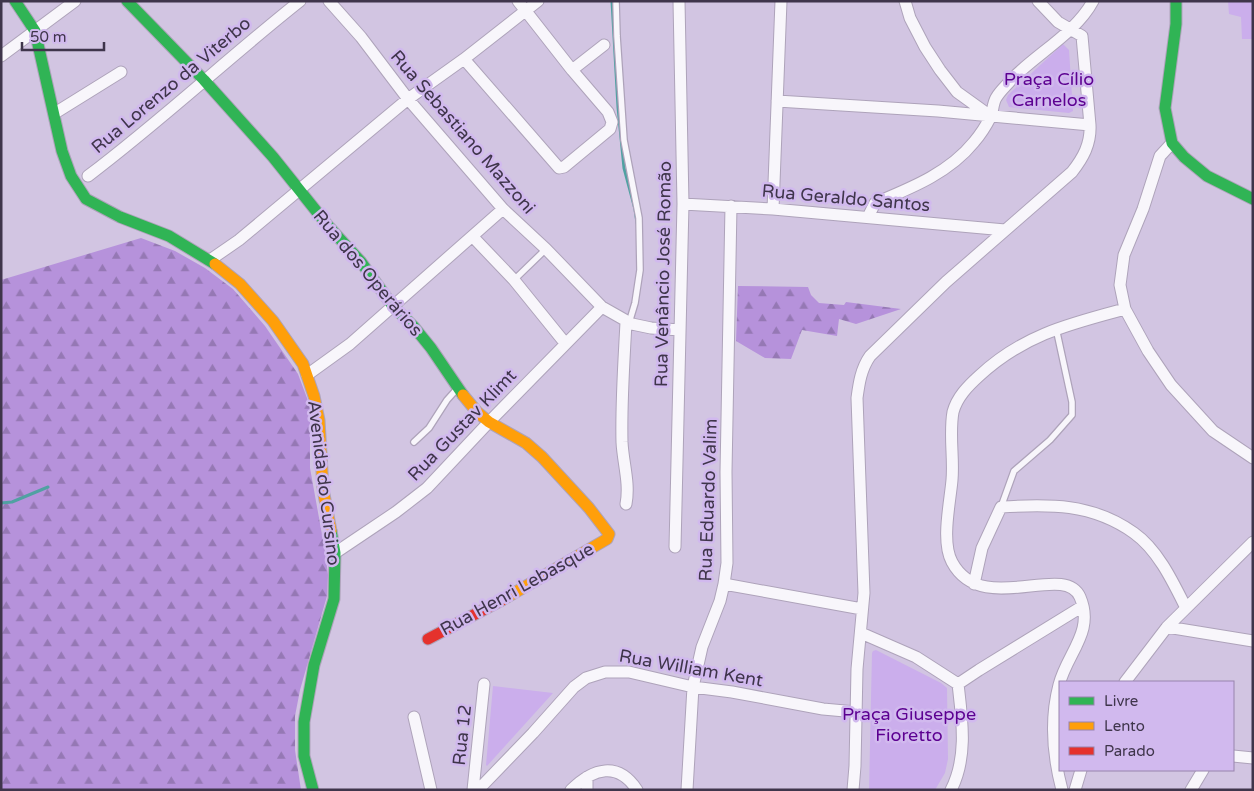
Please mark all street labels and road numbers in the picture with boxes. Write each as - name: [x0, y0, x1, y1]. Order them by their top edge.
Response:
- street label: Rua Lorenzo da Viterbo: [87, 12, 255, 158]
- street label: Rua Sebastiano Mazzoni: [386, 46, 540, 218]
- street label: Rua Venâncio José Romão: [650, 161, 676, 387]
- street label: Rua Geraldo Santos: [761, 180, 931, 216]
- street label: Rua dos Operários: [309, 205, 427, 341]
- street label: Rua Gustav Klimt: [403, 364, 521, 486]
- street label: Avenida do Cursino: [303, 399, 345, 567]
- street label: Rua Eduardo Valim: [694, 418, 722, 582]
- street label: Rua Henri Lebasque: [436, 538, 598, 640]
- street label: Rua William Kent: [617, 645, 765, 692]
- street label: Rua 12: [448, 703, 476, 767]

